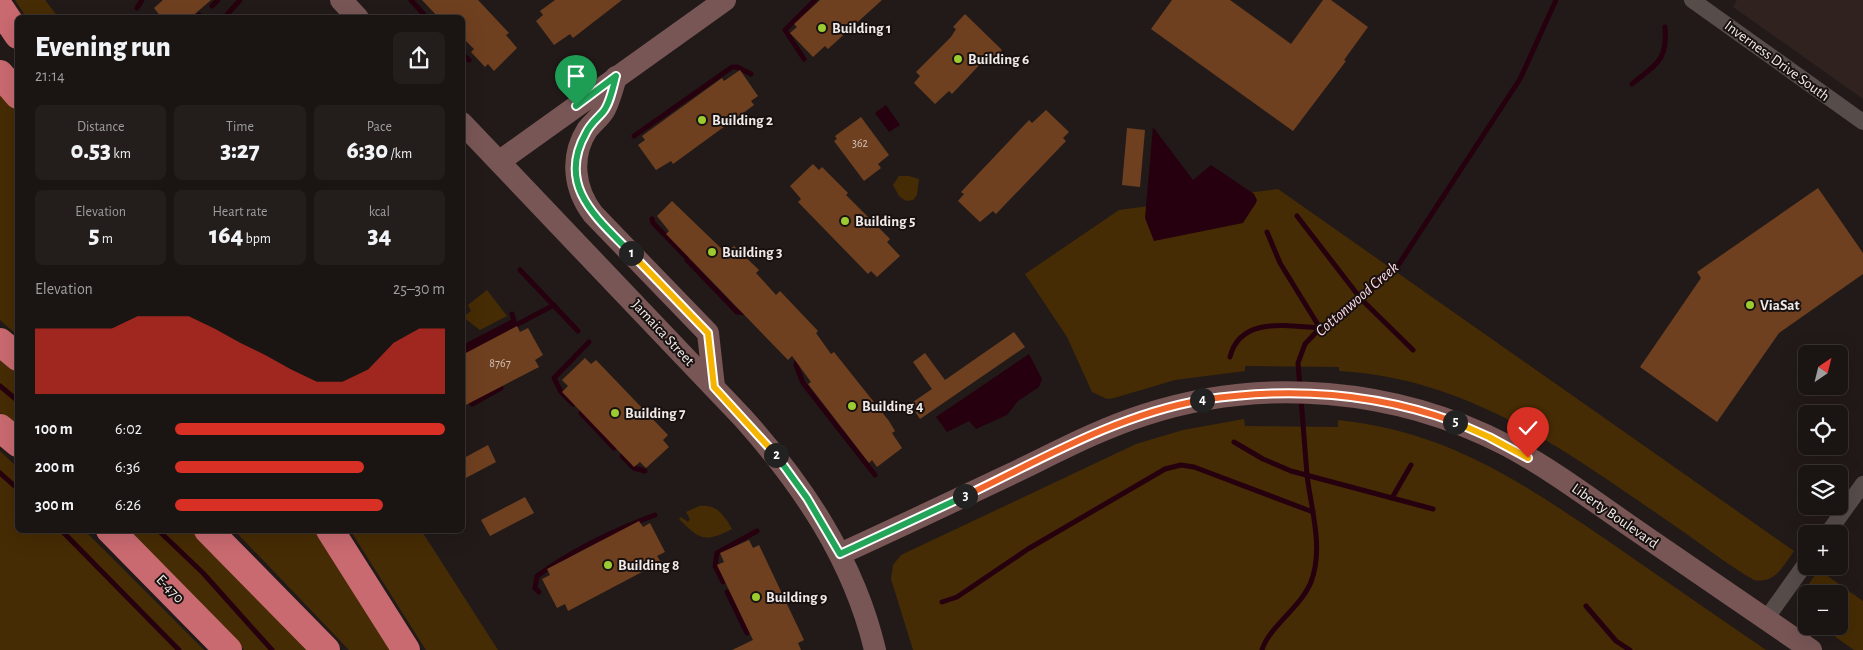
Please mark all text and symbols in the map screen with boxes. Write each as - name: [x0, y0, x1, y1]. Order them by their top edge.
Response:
- street label: Inverness Drive South: [1722, 18, 1832, 104]
- place label: Building 1: [832, 21, 891, 36]
- marker: Building 1: [816, 22, 828, 34]
- button: share: [393, 32, 445, 84]
- text: Evening run: [35, 34, 171, 62]
- place label: Building 6: [968, 52, 1029, 67]
- marker: Building 6: [952, 53, 964, 65]
- pin: [555, 55, 597, 106]
- icon: arrive: [562, 62, 590, 90]
- text: 21:14: [35, 68, 65, 84]
- place label: Building 2: [712, 113, 773, 128]
- marker: Building 2: [696, 114, 708, 126]
- text: Distance: [77, 120, 124, 134]
- text: Time: [226, 120, 254, 134]
- text: Pace: [367, 120, 392, 134]
- house number: 362: [852, 137, 869, 149]
- text: 0.53: [70, 138, 111, 163]
- text: 3:27: [220, 138, 260, 163]
- text: 6:30: [346, 138, 388, 163]
- text: km: [111, 147, 131, 161]
- text: /km: [388, 147, 412, 161]
- text: Elevation: [75, 205, 126, 219]
- text: Heart rate: [213, 205, 267, 219]
- text: kcal: [369, 205, 390, 219]
- place label: Building 5: [855, 214, 915, 229]
- marker: Building 5: [839, 215, 851, 227]
- text: 5: [88, 223, 99, 248]
- text: 164: [209, 223, 243, 248]
- text: 34: [367, 223, 391, 248]
- text: m: [99, 232, 113, 246]
- text: bpm: [243, 232, 271, 246]
- pin: 1: [618, 240, 644, 266]
- place label: Building 3: [722, 245, 782, 260]
- text: 1: [629, 246, 634, 260]
- marker: Building 3: [706, 246, 718, 258]
- water label: Cottonwood Creek: [1313, 259, 1401, 339]
- text: Elevation: [35, 281, 93, 297]
- text: 25–30 m: [393, 281, 445, 297]
- street label: Jamaica Street: [629, 297, 697, 369]
- place label: ViaSat: [1760, 298, 1799, 313]
- marker: ViaSat: [1744, 299, 1756, 311]
- north arrow: [1798, 345, 1848, 395]
- map controls: [1798, 345, 1848, 635]
- house number: 8767: [489, 357, 511, 369]
- pin: 4: [1190, 388, 1214, 412]
- text: 4: [1199, 393, 1206, 407]
- place label: Building 4: [862, 399, 924, 414]
- marker: Building 4: [846, 400, 858, 412]
- button: locate: [1798, 405, 1848, 455]
- place label: Building 7: [625, 406, 686, 421]
- marker: Building 7: [609, 407, 621, 419]
- pin: [1507, 407, 1549, 458]
- pin: 5: [1442, 410, 1468, 434]
- icon: check: [1514, 414, 1542, 442]
- text: 5: [1452, 415, 1459, 429]
- text: 100 m: [35, 421, 73, 437]
- text: 6:02: [115, 421, 142, 437]
- pin: 2: [764, 442, 788, 468]
- text: 2: [773, 448, 780, 462]
- text: 200 m: [35, 459, 75, 475]
- text: 6:36: [115, 459, 140, 475]
- button: layers: [1798, 465, 1848, 515]
- street label: Liberty Boulevard: [1569, 481, 1661, 552]
- pin: 3: [952, 484, 978, 508]
- text: 3: [962, 489, 969, 503]
- text: 300 m: [35, 497, 74, 513]
- text: 6:26: [115, 497, 141, 513]
- button: +: [1798, 525, 1848, 575]
- place label: Building 8: [618, 558, 679, 573]
- marker: Building 8: [602, 559, 614, 571]
- street label: E-470: [153, 572, 187, 606]
- button: −: [1798, 585, 1848, 635]
- place label: Building 9: [766, 590, 827, 605]
- marker: Building 9: [750, 591, 762, 603]

